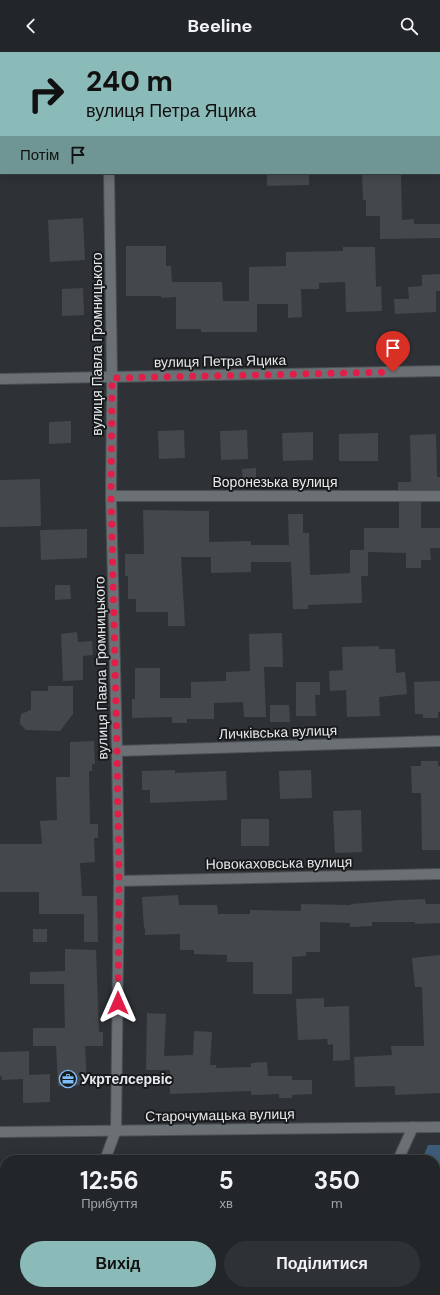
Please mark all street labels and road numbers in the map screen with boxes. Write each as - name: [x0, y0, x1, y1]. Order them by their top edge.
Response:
- street label: вулиця Павла Громницького: [88, 252, 106, 436]
- street label: вулиця Петра Яцика: [154, 351, 287, 371]
- street label: Воронезька вулиця: [213, 473, 337, 491]
- street label: вулиця Павла Громницького: [90, 576, 112, 760]
- street label: Личківська вулиця: [218, 721, 338, 743]
- street label: Новокаховська вулиця: [205, 853, 353, 873]
- street label: Старочумацька вулиця: [145, 1105, 295, 1125]

